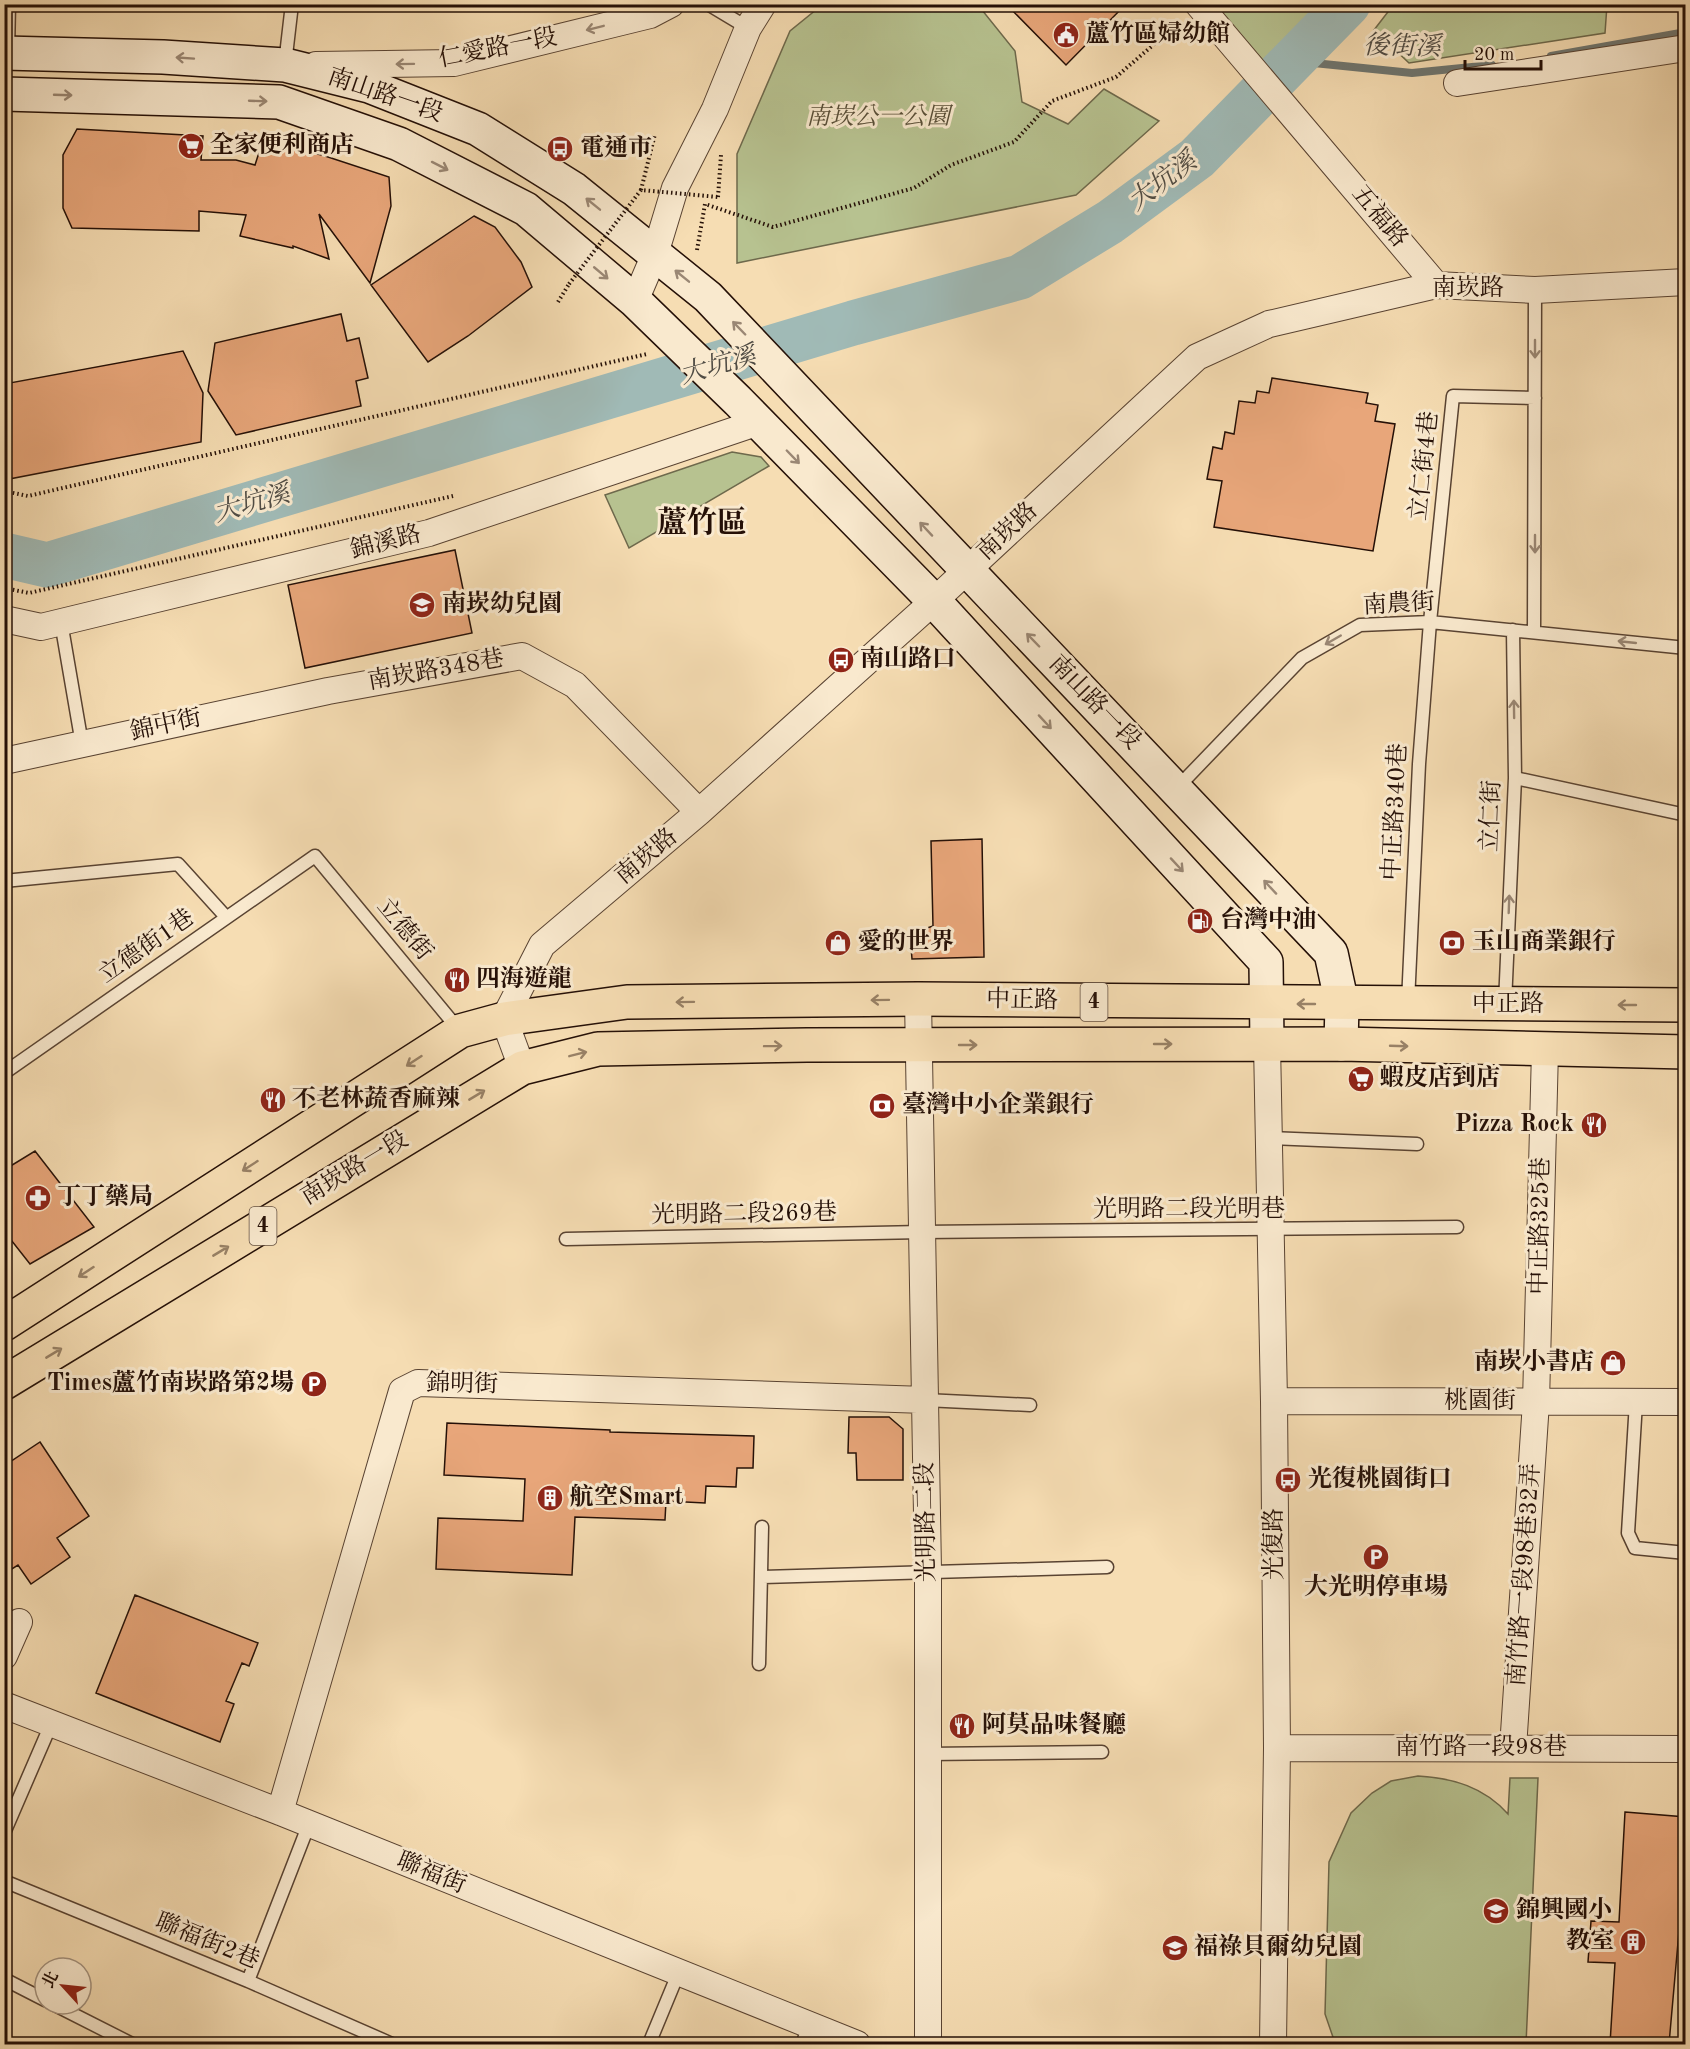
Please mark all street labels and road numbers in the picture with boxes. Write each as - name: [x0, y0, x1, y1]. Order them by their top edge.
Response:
- street label: 仁愛路一段: [436, 23, 559, 72]
- street label: 南山路一段: [324, 62, 447, 127]
- street label: 五福路: [1347, 180, 1414, 252]
- street label: 南崁路: [1432, 274, 1504, 301]
- street label: 立仁街4巷: [1404, 410, 1443, 522]
- street label: 南崁路: [971, 496, 1043, 565]
- street label: 錦溪路: [347, 520, 424, 563]
- street label: 南農街: [1362, 588, 1436, 619]
- street label: 南崁路348巷: [366, 644, 506, 695]
- street label: 南山路一段: [1044, 649, 1146, 754]
- street label: 錦中街: [128, 704, 204, 745]
- street label: 中正路340巷: [1377, 742, 1412, 881]
- street label: 立仁街: [1476, 779, 1505, 852]
- street label: 南崁路: [610, 822, 682, 889]
- street label: 立德街: [372, 893, 439, 965]
- street label: 立德街1巷: [93, 903, 199, 988]
- road number: 4: [1080, 983, 1108, 1021]
- street label: 中正路: [986, 985, 1058, 1014]
- street label: 中正路: [1472, 990, 1544, 1017]
- street label: 南崁路一段: [296, 1125, 413, 1210]
- street label: 中正路325巷: [1525, 1157, 1554, 1295]
- street label: 光明路二段光明巷: [1093, 1195, 1285, 1222]
- street label: 光明路二段269巷: [651, 1198, 837, 1229]
- road number: 4: [250, 1207, 276, 1245]
- street label: 錦明街: [426, 1369, 498, 1398]
- street label: 桃園街: [1444, 1387, 1516, 1414]
- street label: 光明路二段: [911, 1462, 940, 1582]
- street label: 南竹路一段98巷32弄: [1502, 1462, 1545, 1687]
- street label: 光復路: [1260, 1508, 1287, 1580]
- street label: 南竹路一段98巷: [1395, 1733, 1567, 1760]
- street label: 聯福街: [393, 1847, 470, 1899]
- street label: 聯福街2巷: [152, 1908, 264, 1974]

